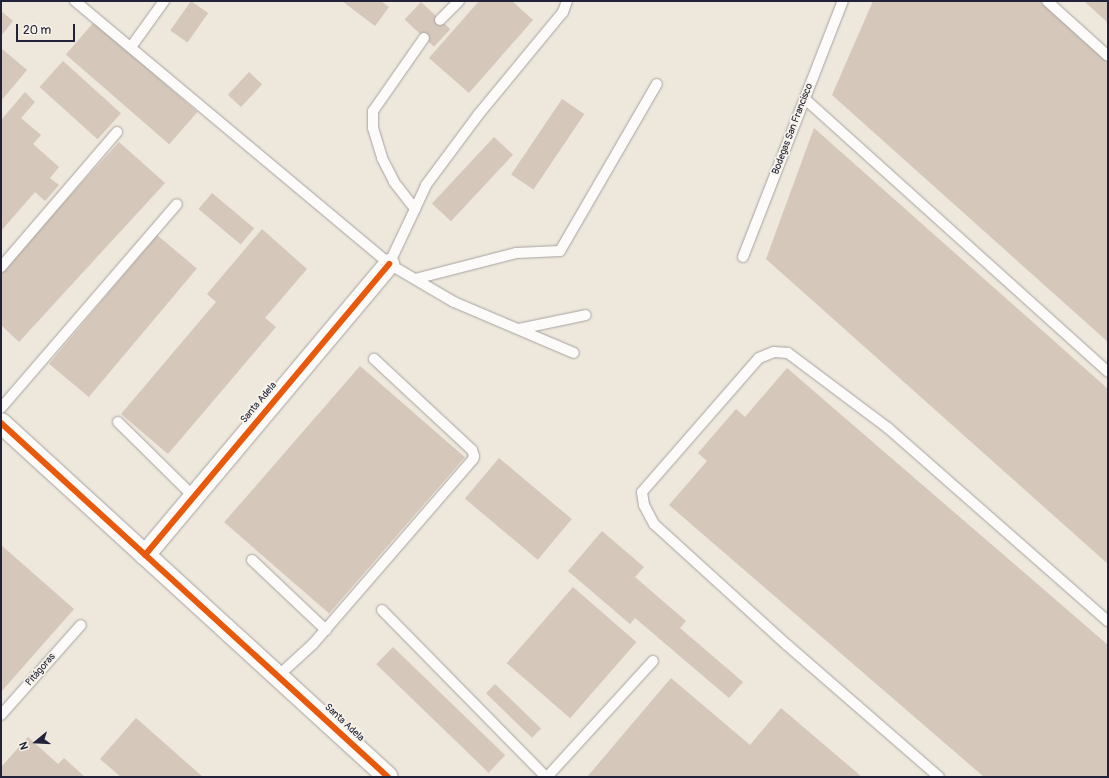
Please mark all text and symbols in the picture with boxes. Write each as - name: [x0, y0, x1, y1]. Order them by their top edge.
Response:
- scale bar: [18, 16, 77, 42]
- text: 20 m: [23, 23, 51, 38]
- street label: Bodegas San Francisco: [770, 82, 816, 176]
- street label: Santa Adela: [238, 380, 280, 426]
- street label: Pitágoras: [24, 651, 58, 689]
- street label: Santa Adela: [322, 702, 366, 744]
- north arrow: [16, 722, 56, 762]
- text: N: [17, 740, 31, 751]

